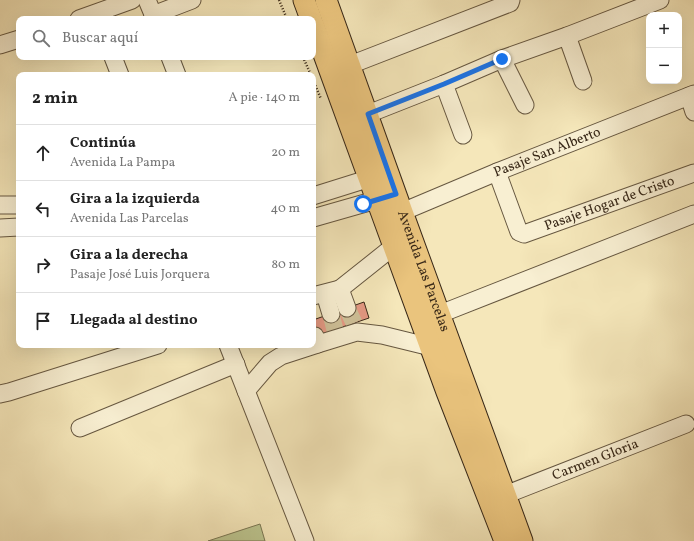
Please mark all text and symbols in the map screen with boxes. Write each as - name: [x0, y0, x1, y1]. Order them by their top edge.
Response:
- map controls: [646, 12, 682, 84]
- button: +: [646, 12, 682, 48]
- search box: [16, 16, 316, 60]
- icon: search: [30, 27, 52, 49]
- text: Buscar aquí: [62, 28, 138, 49]
- button: −: [646, 48, 682, 84]
- route end: [493, 50, 511, 68]
- text: 2 min: [32, 87, 78, 110]
- text: A pie · 140 m: [229, 89, 300, 107]
- street label: Pasaje San Alberto: [491, 122, 604, 182]
- text: Continúa: [70, 133, 136, 154]
- icon: ahead: [32, 142, 54, 164]
- text: 20 m: [271, 144, 300, 162]
- text: Avenida La Pampa: [70, 154, 175, 172]
- street label: Pasaje Hogar de Cristo: [542, 171, 677, 235]
- text: Gira a la izquierda: [70, 189, 200, 210]
- route start: [354, 195, 372, 213]
- icon: left: [32, 198, 54, 220]
- text: 40 m: [271, 200, 300, 218]
- street label: Avenida Las Parcelas: [393, 208, 454, 334]
- text: Avenida Las Parcelas: [70, 210, 189, 228]
- text: Gira a la derecha: [70, 245, 188, 266]
- icon: right: [32, 254, 54, 276]
- text: 80 m: [271, 256, 300, 274]
- text: Pasaje José Luis Jorquera: [70, 266, 210, 284]
- icon: arrive: [32, 310, 54, 332]
- text: Llegada al destino: [70, 310, 198, 331]
- street label: Carmen Gloria: [549, 434, 641, 485]

